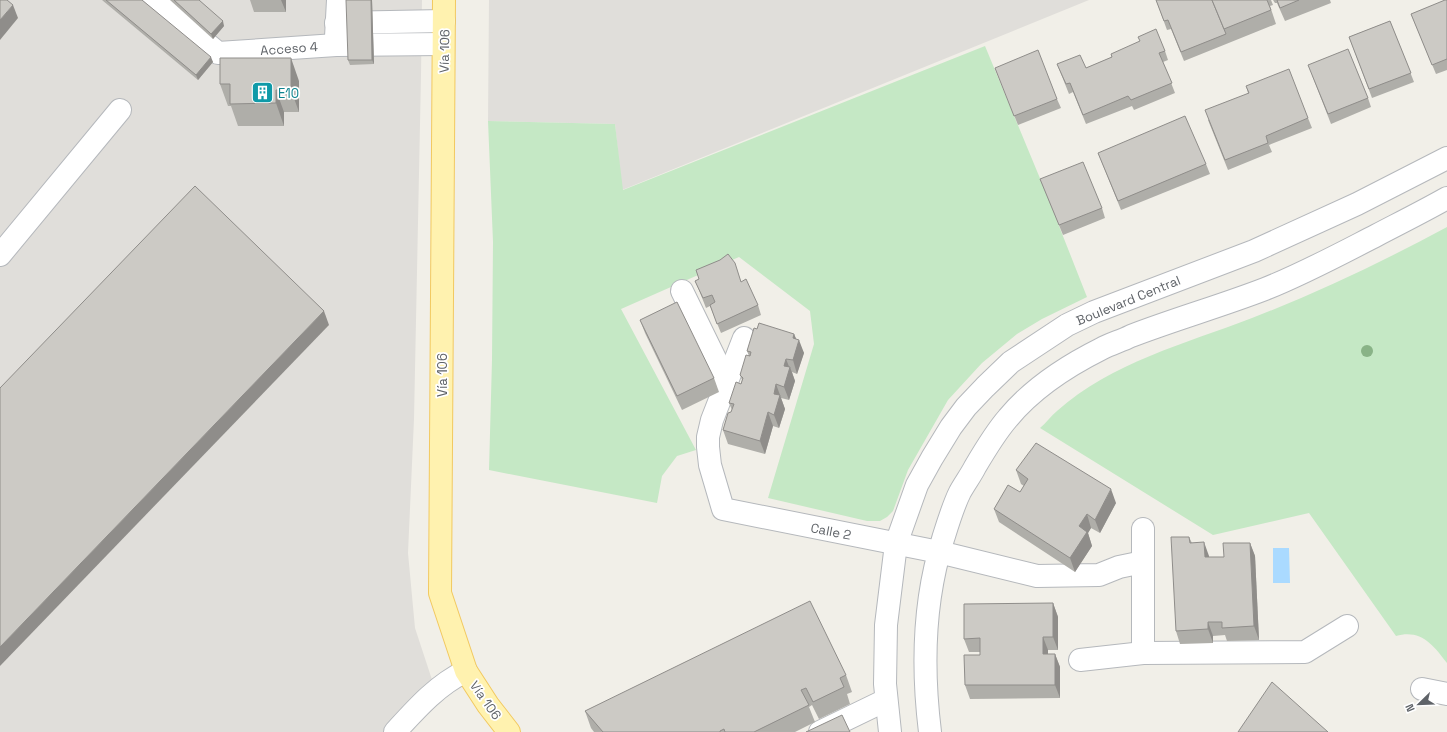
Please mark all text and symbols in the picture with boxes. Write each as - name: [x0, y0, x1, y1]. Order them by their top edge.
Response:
- street label: Vía 106: [436, 29, 453, 73]
- street label: Acceso 4: [260, 38, 318, 59]
- building icon: E10: [250, 80, 276, 106]
- place label: E10: [278, 85, 299, 102]
- street label: Boulevard Central: [1074, 272, 1183, 329]
- street label: Vía 106: [434, 353, 451, 397]
- street label: Calle 2: [809, 519, 853, 544]
- street label: Vía 106: [466, 677, 505, 723]
- north arrow: [1399, 684, 1439, 724]
- text: N: [1402, 702, 1418, 714]

